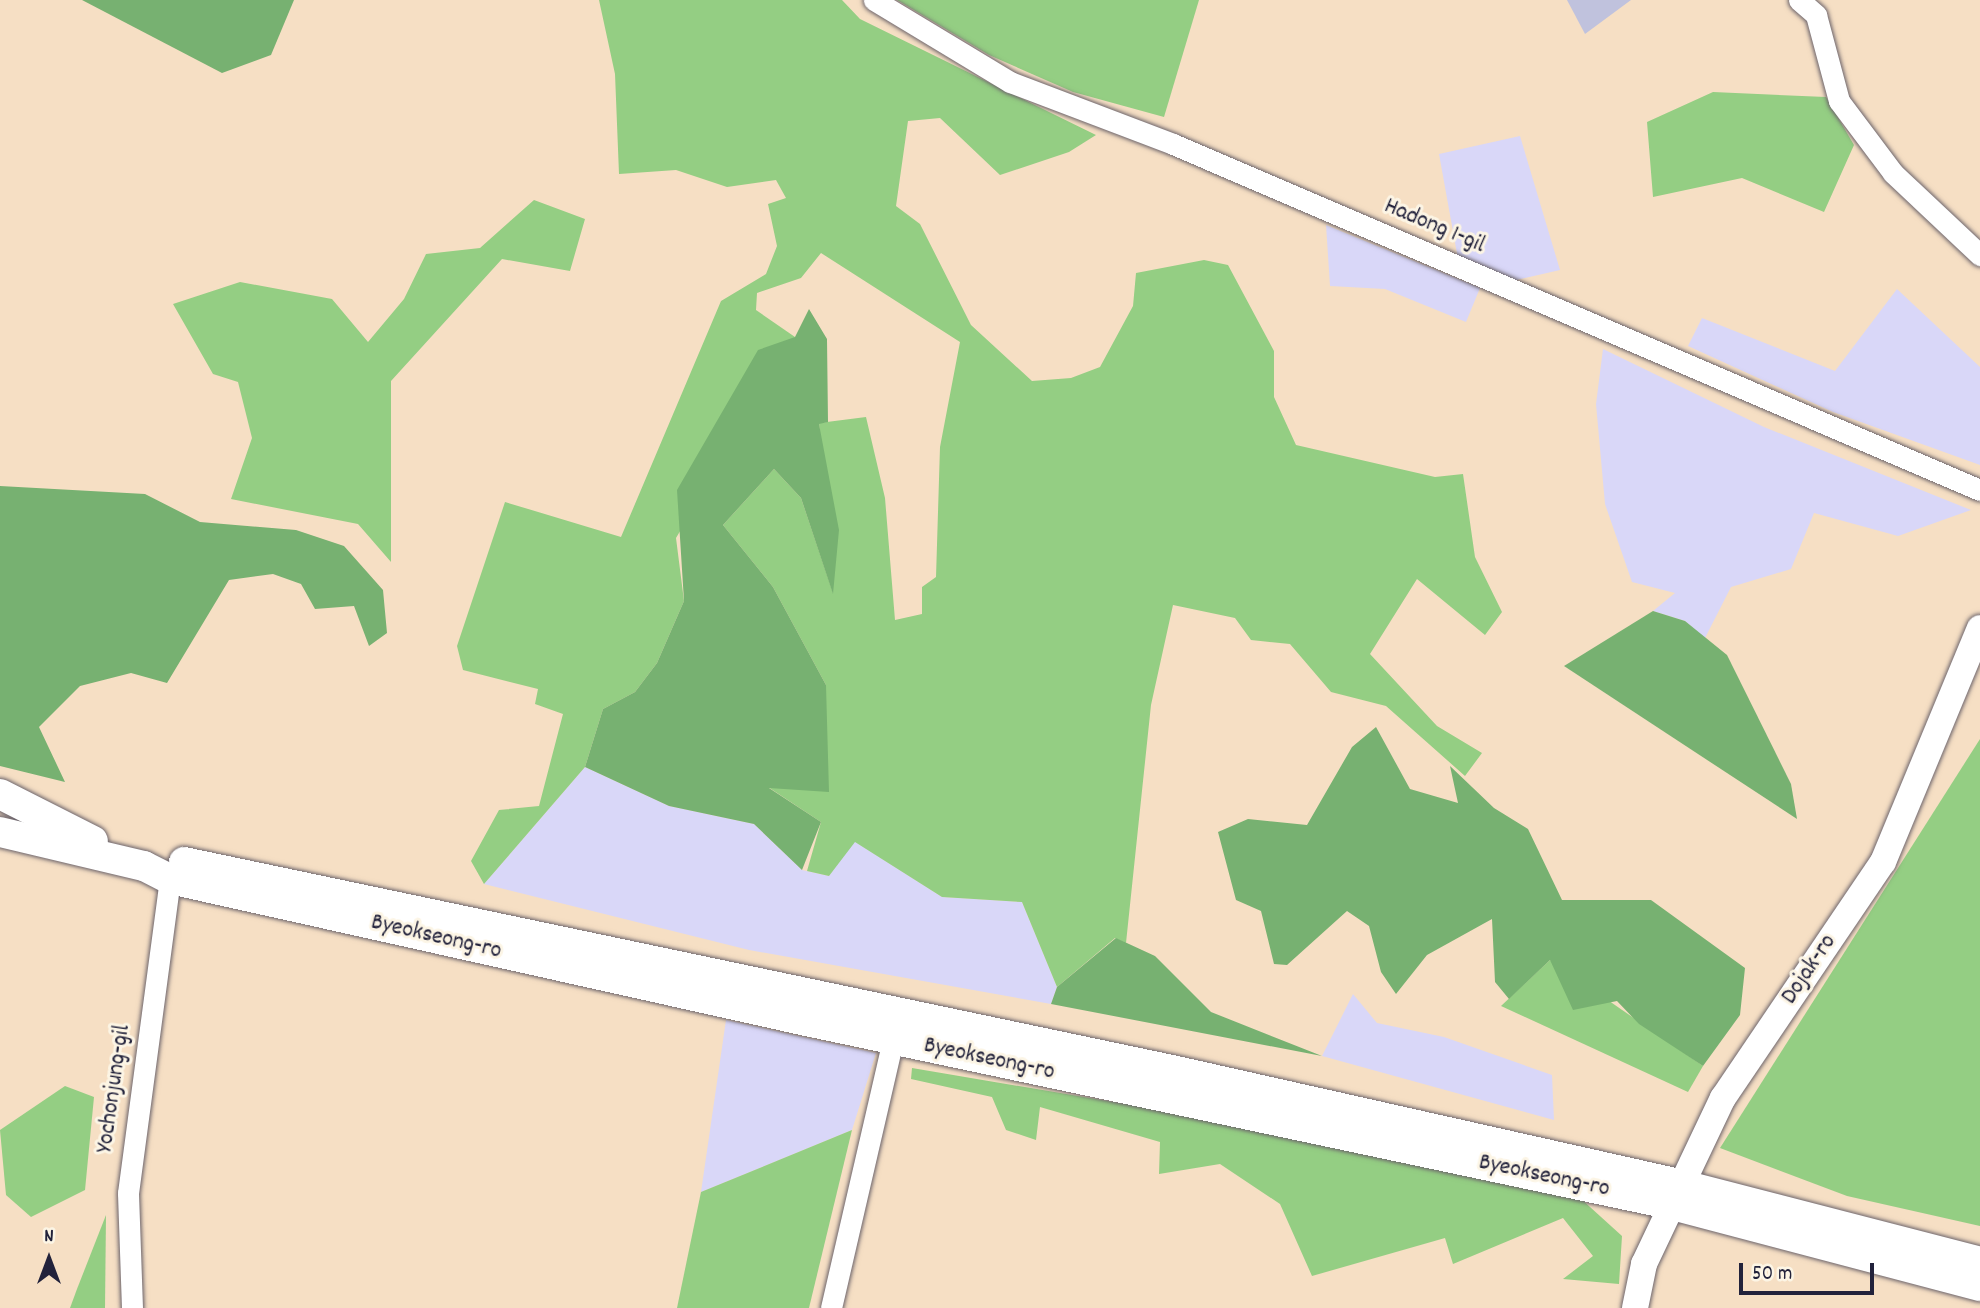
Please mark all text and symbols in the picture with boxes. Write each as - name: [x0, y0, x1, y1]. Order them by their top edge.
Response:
- street label: Hadong 1-gil: [1379, 193, 1489, 261]
- street label: Byeokseong-ro: [368, 909, 504, 967]
- street label: Dojak-ro: [1776, 930, 1844, 1010]
- street label: Yochonjung-gil: [92, 1023, 138, 1155]
- street label: Byeokseong-ro: [921, 1032, 1057, 1088]
- street label: Byeokseong-ro: [1476, 1149, 1612, 1205]
- north arrow: [14, 1224, 84, 1294]
- text: N: [44, 1224, 54, 1251]
- scale bar: [1742, 1248, 1877, 1292]
- text: 50 m: [1752, 1260, 1792, 1290]

